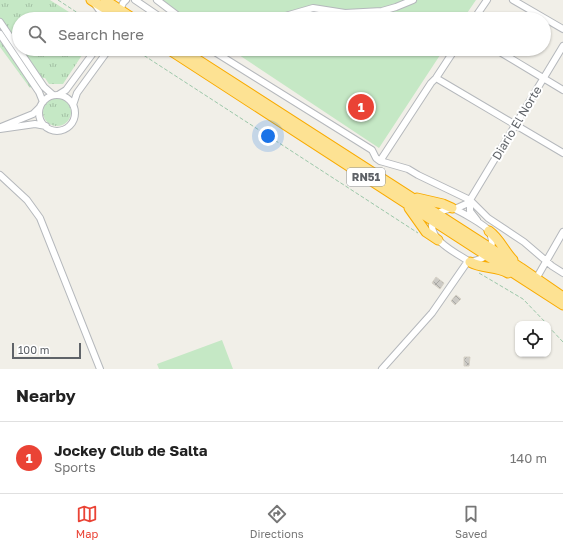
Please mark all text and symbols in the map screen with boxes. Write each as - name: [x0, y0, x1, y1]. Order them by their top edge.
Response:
- search box: [12, 12, 551, 56]
- icon: search: [26, 23, 48, 45]
- text: Search here: [58, 25, 144, 43]
- street label: Diario El Norte: [489, 83, 545, 162]
- pin: 1: [348, 92, 374, 122]
- your location: [258, 126, 278, 146]
- road number: RN51: [347, 168, 385, 186]
- map controls: [515, 321, 551, 357]
- button: locate: [515, 321, 551, 357]
- scale bar: [12, 341, 81, 360]
- text: 100 m: [18, 343, 49, 356]
- text: Nearby: [16, 385, 76, 406]
- text: Jockey Club de Salta: [54, 441, 207, 459]
- text: 1: [26, 450, 32, 466]
- text: 140 m: [510, 450, 547, 466]
- text: Sports: [54, 459, 96, 475]
- tab: Map: [76, 503, 98, 540]
- tab: Directions: [250, 503, 304, 540]
- tab: Saved: [455, 503, 487, 540]

